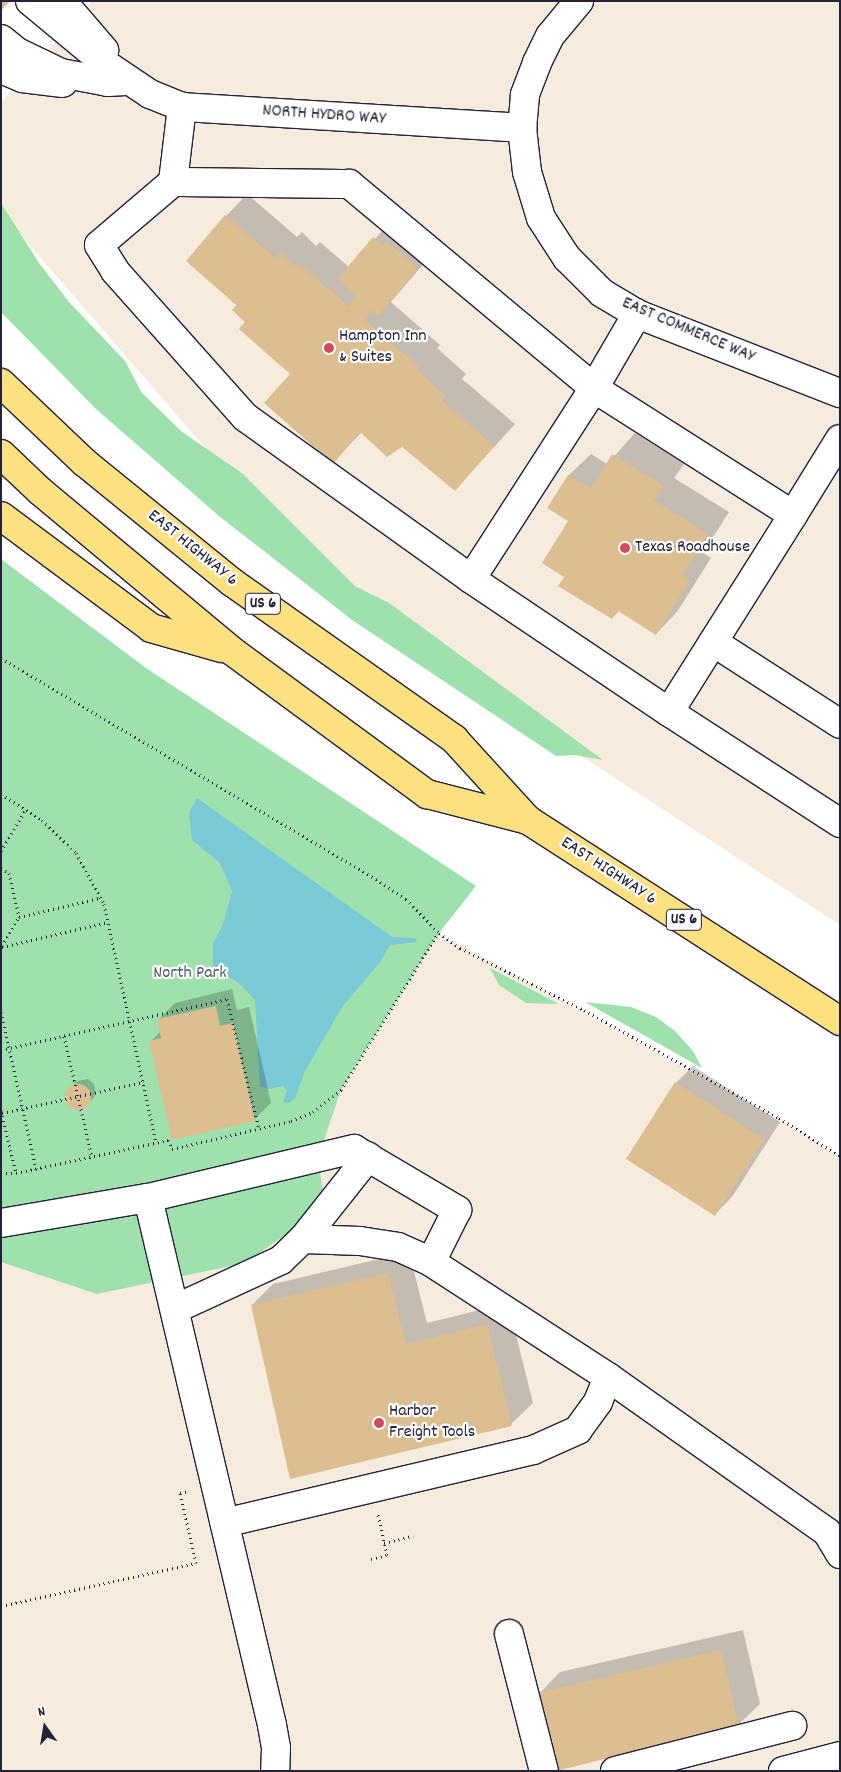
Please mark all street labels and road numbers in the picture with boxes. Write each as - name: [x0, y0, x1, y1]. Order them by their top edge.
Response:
- street label: NORTH HYDRO WAY: [262, 101, 386, 131]
- street label: EAST COMMERCE WAY: [618, 293, 758, 369]
- street label: EAST HIGHWAY 6: [142, 506, 242, 592]
- road number: US 6: [244, 590, 282, 618]
- street label: EAST HIGHWAY 6: [556, 833, 660, 911]
- road number: US 6: [665, 906, 703, 934]

